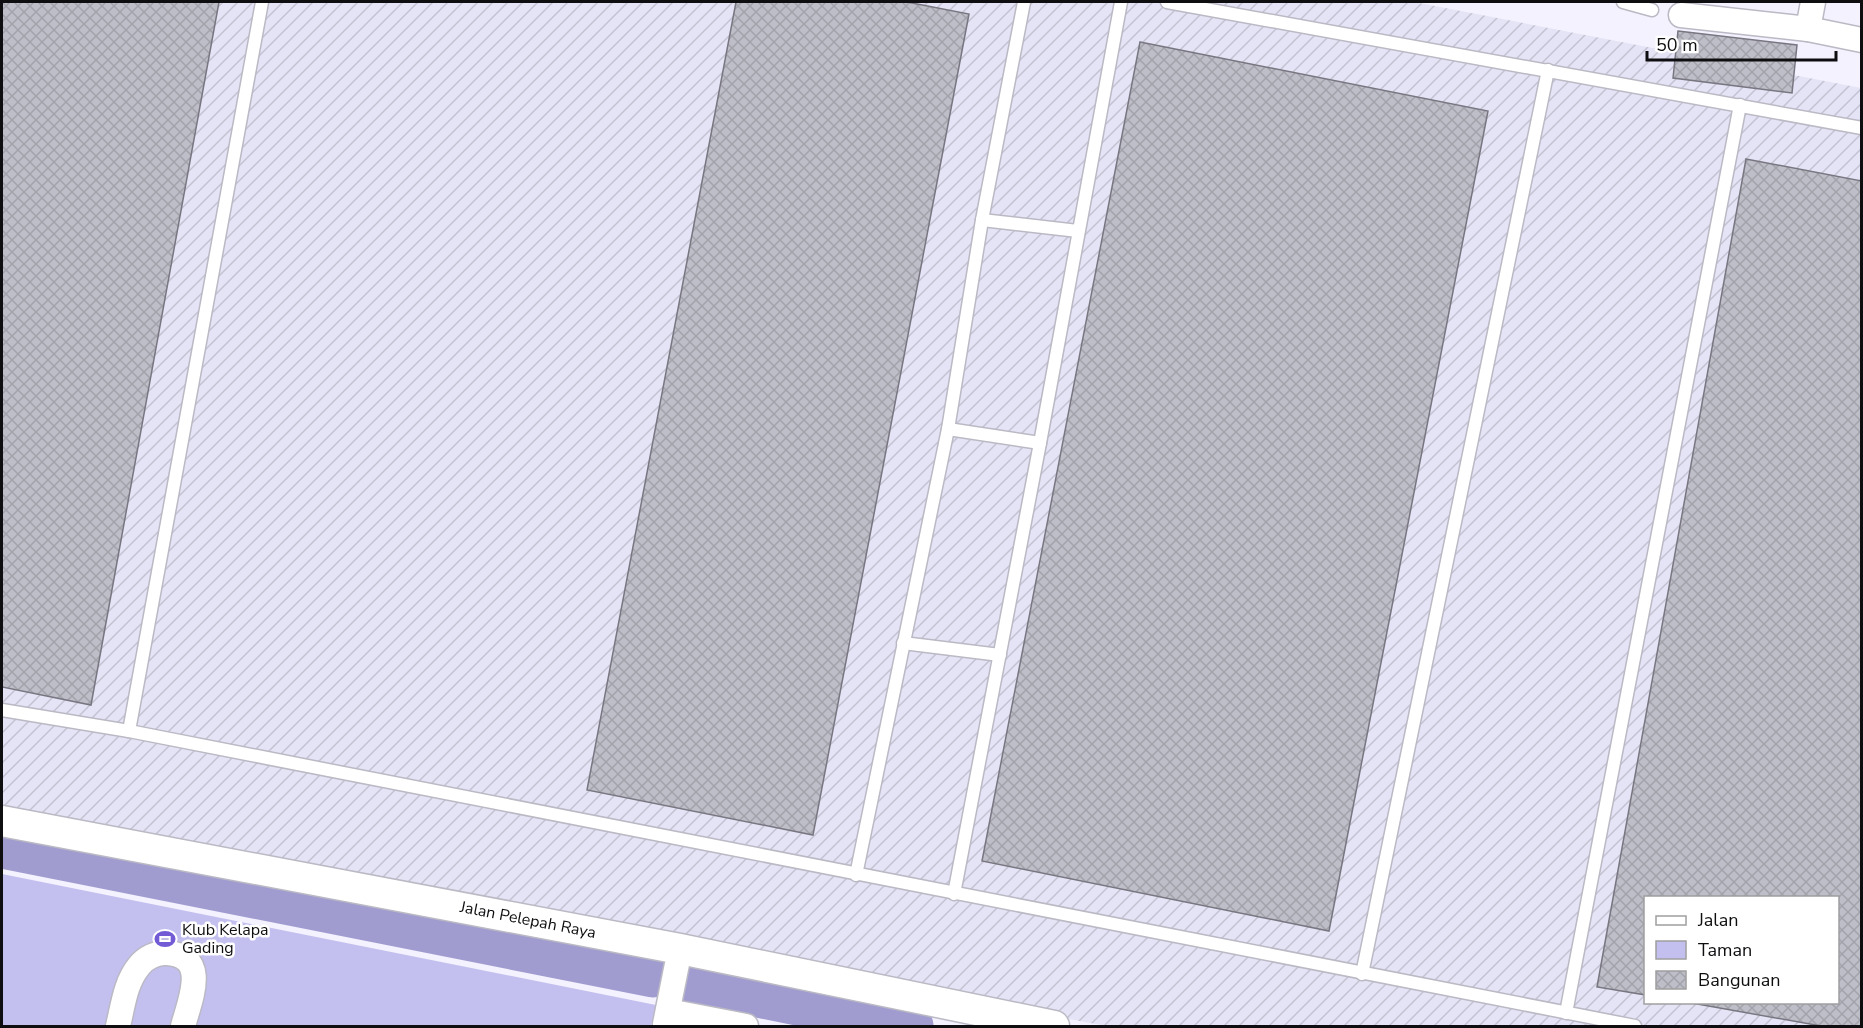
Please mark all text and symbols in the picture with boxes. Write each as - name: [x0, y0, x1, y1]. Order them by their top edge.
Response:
- scale bar: [1647, 24, 1836, 62]
- text: 50 m: [1656, 33, 1698, 57]
- street label: Jalan Pelepah Raya: [457, 896, 598, 944]
- legend: [1644, 896, 1839, 1004]
- text: Jalan: [1697, 908, 1738, 932]
- place label: Klub Kelapa Gading: [182, 919, 269, 959]
- sports icon: Klub Kelapa Gading: [153, 927, 177, 951]
- text: Taman: [1698, 938, 1752, 962]
- text: Bangunan: [1698, 968, 1781, 992]

